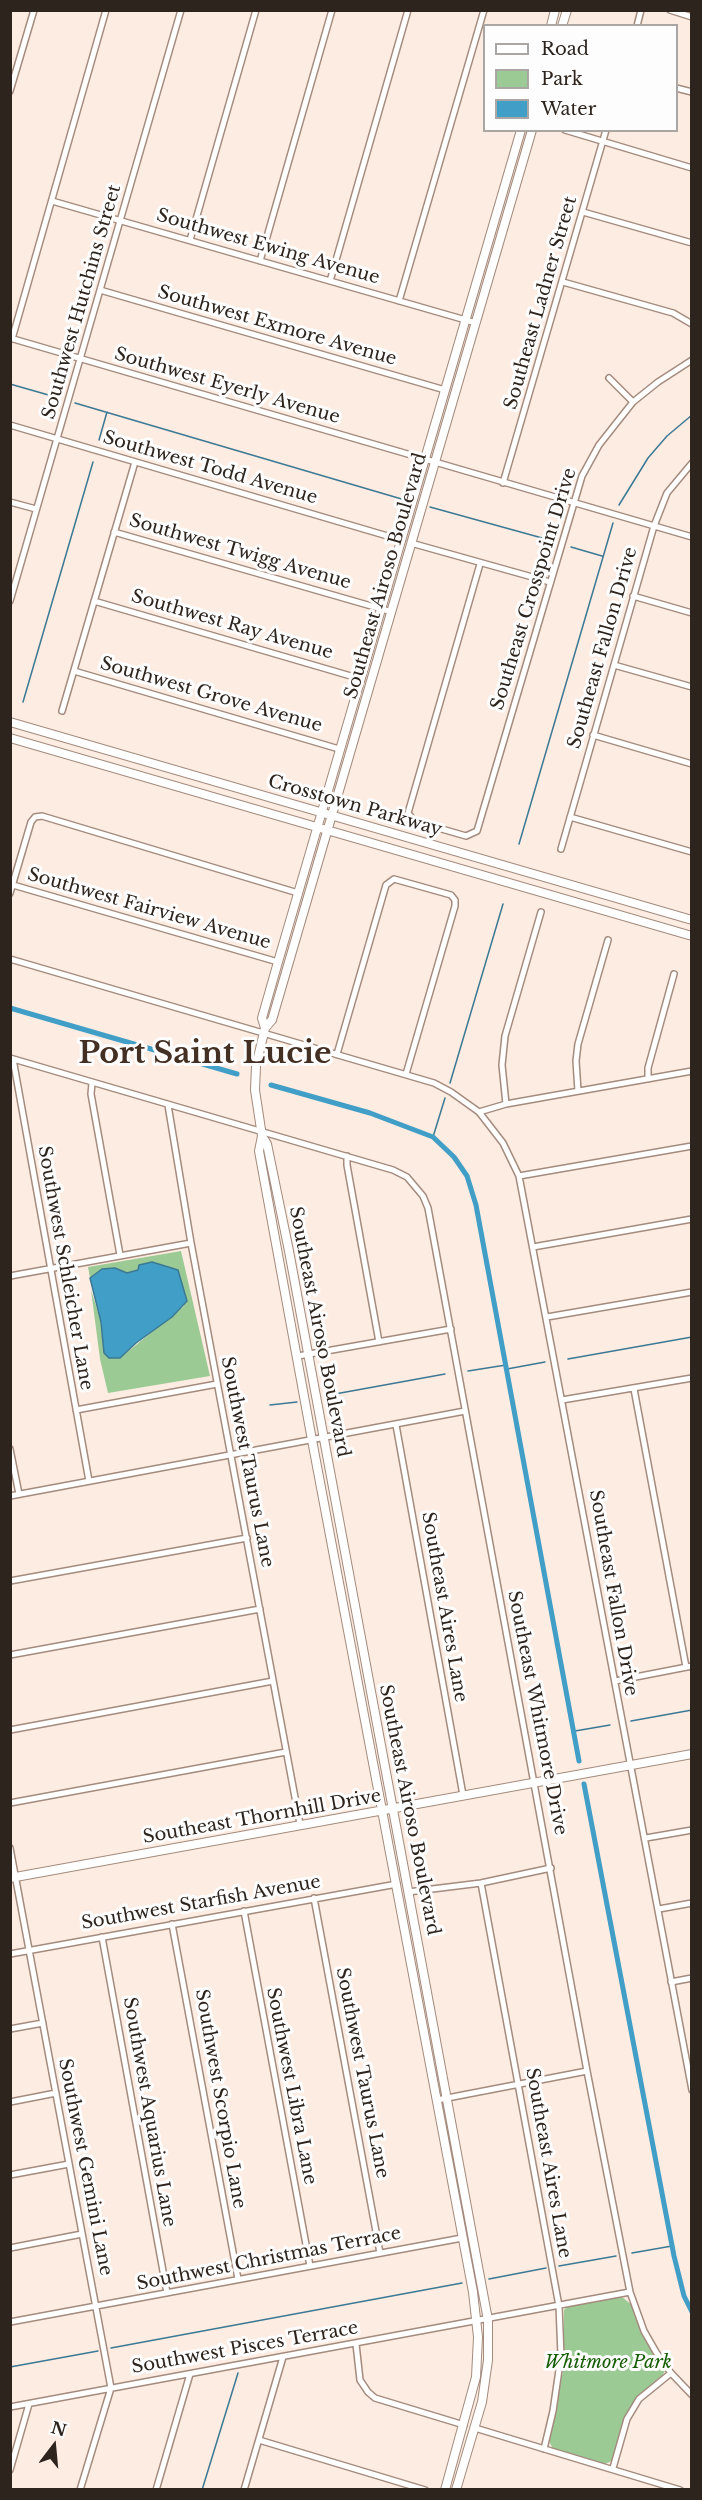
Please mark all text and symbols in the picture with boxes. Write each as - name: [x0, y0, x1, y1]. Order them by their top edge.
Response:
- legend: [483, 24, 678, 132]
- text: Road: [541, 38, 589, 60]
- text: Park: [541, 68, 583, 90]
- text: Water: [541, 98, 596, 120]
- street label: Southwest Hutchins Street: [38, 182, 126, 422]
- street label: Southeast Ladner Street: [500, 194, 582, 412]
- street label: Southwest Ewing Avenue: [154, 205, 382, 289]
- street label: Southwest Exmore Avenue: [155, 282, 399, 370]
- street label: Southwest Eyerly Avenue: [112, 343, 342, 429]
- street label: Southwest Todd Avenue: [100, 427, 320, 509]
- street label: Southeast Airoso Boulevard: [340, 450, 432, 702]
- street label: Southeast Crosspoint Drive: [487, 465, 581, 713]
- street label: Southwest Twigg Avenue: [127, 510, 353, 594]
- street label: Southeast Fallon Drive: [564, 545, 642, 751]
- street label: Southwest Ray Avenue: [129, 586, 335, 664]
- street label: Southwest Grove Avenue: [98, 653, 324, 737]
- street label: Crosstown Parkway: [265, 771, 445, 841]
- street label: Southwest Fairview Avenue: [25, 864, 273, 954]
- district label: Port Saint Lucie: [78, 1037, 332, 1073]
- street label: Southwest Schleicher Lane: [33, 1144, 97, 1392]
- street label: Southeast Airoso Boulevard: [284, 1205, 354, 1459]
- street label: Southwest Taurus Lane: [216, 1355, 278, 1569]
- street label: Southeast Fallon Drive: [584, 1488, 642, 1698]
- street label: Southeast Aires Lane: [417, 1510, 471, 1704]
- street label: Southeast Whitmore Drive: [503, 1589, 571, 1837]
- street label: Southeast Airoso Boulevard: [374, 1683, 444, 1937]
- street label: Southeast Thornhill Drive: [141, 1785, 383, 1849]
- street label: Southwest Starfish Avenue: [80, 1871, 322, 1935]
- street label: Southwest Taurus Lane: [331, 1966, 393, 2180]
- street label: Southwest Libra Lane: [261, 1986, 321, 2186]
- street label: Southwest Scorpio Lane: [190, 1988, 250, 2210]
- street label: Southwest Aquarius Lane: [118, 1995, 180, 2229]
- street label: Southwest Gemini Lane: [53, 2057, 117, 2277]
- street label: Southeast Aires Lane: [521, 2066, 575, 2260]
- street label: Southwest Christmas Terrace: [135, 2223, 403, 2295]
- street label: Southwest Pisces Terrace: [130, 2317, 360, 2379]
- park label: Whitmore Park: [544, 2352, 672, 2374]
- north arrow: [24, 2416, 84, 2476]
- text: N: [49, 2417, 69, 2440]

